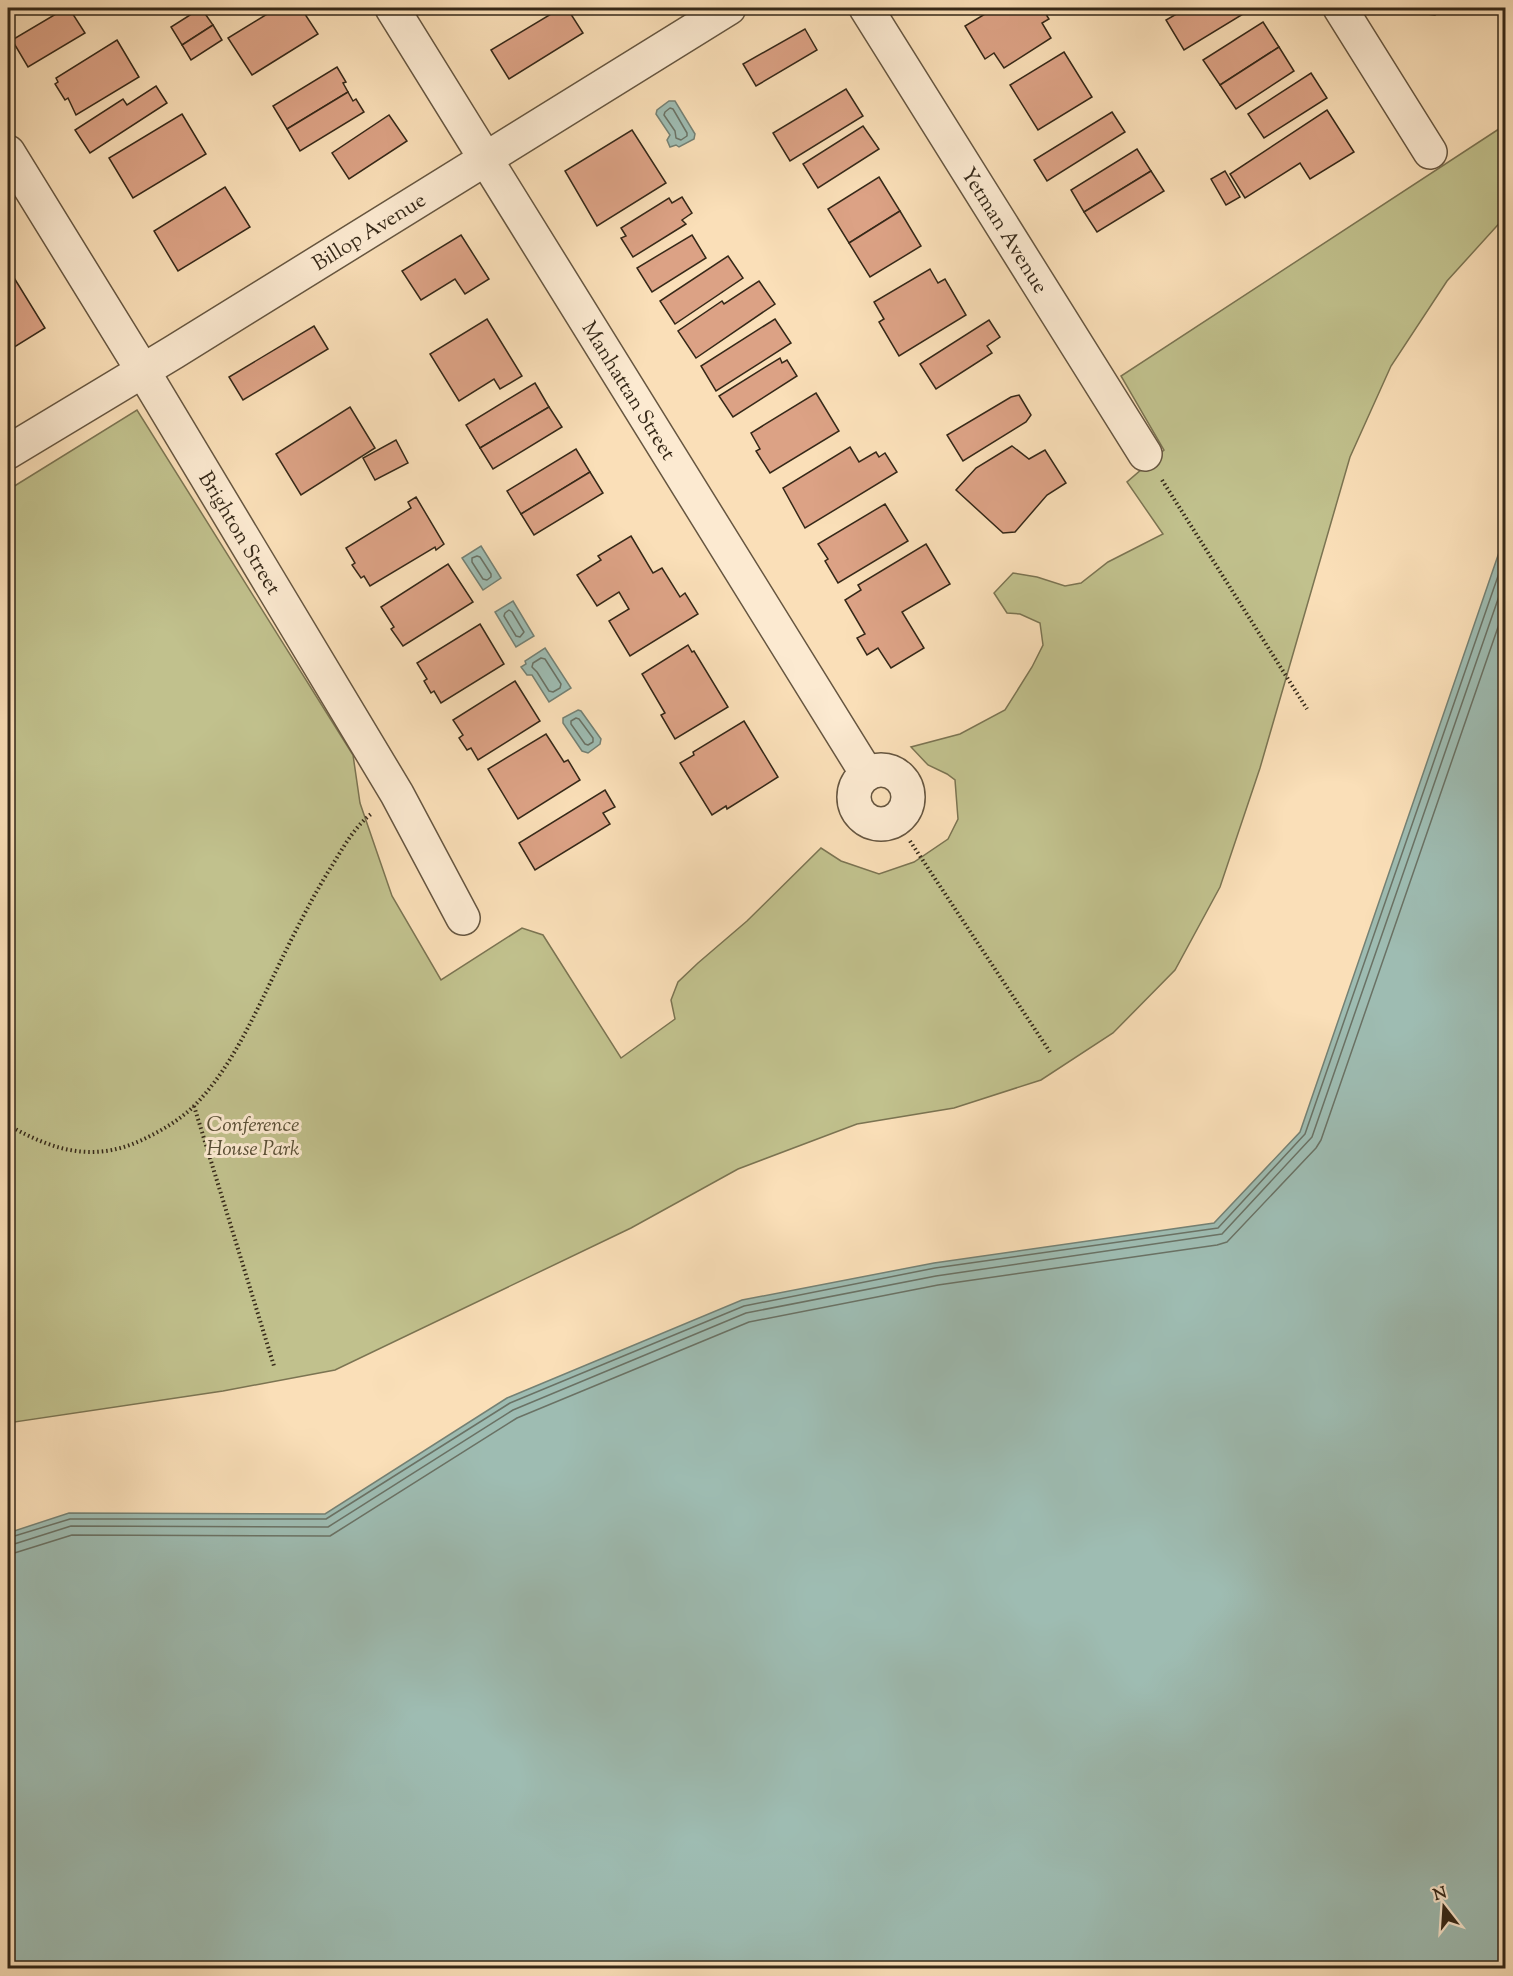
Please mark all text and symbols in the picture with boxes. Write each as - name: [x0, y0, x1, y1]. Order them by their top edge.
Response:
- street label: Yetman Avenue: [952, 162, 1054, 300]
- street label: Billop Avenue: [307, 186, 432, 280]
- street label: Manhattan Street: [573, 316, 682, 467]
- street label: Brighton Street: [190, 466, 287, 601]
- park label: Conference House Park: [206, 1111, 300, 1165]
- north arrow: [1414, 1877, 1474, 1937]
- text: N: [1431, 1882, 1450, 1908]

